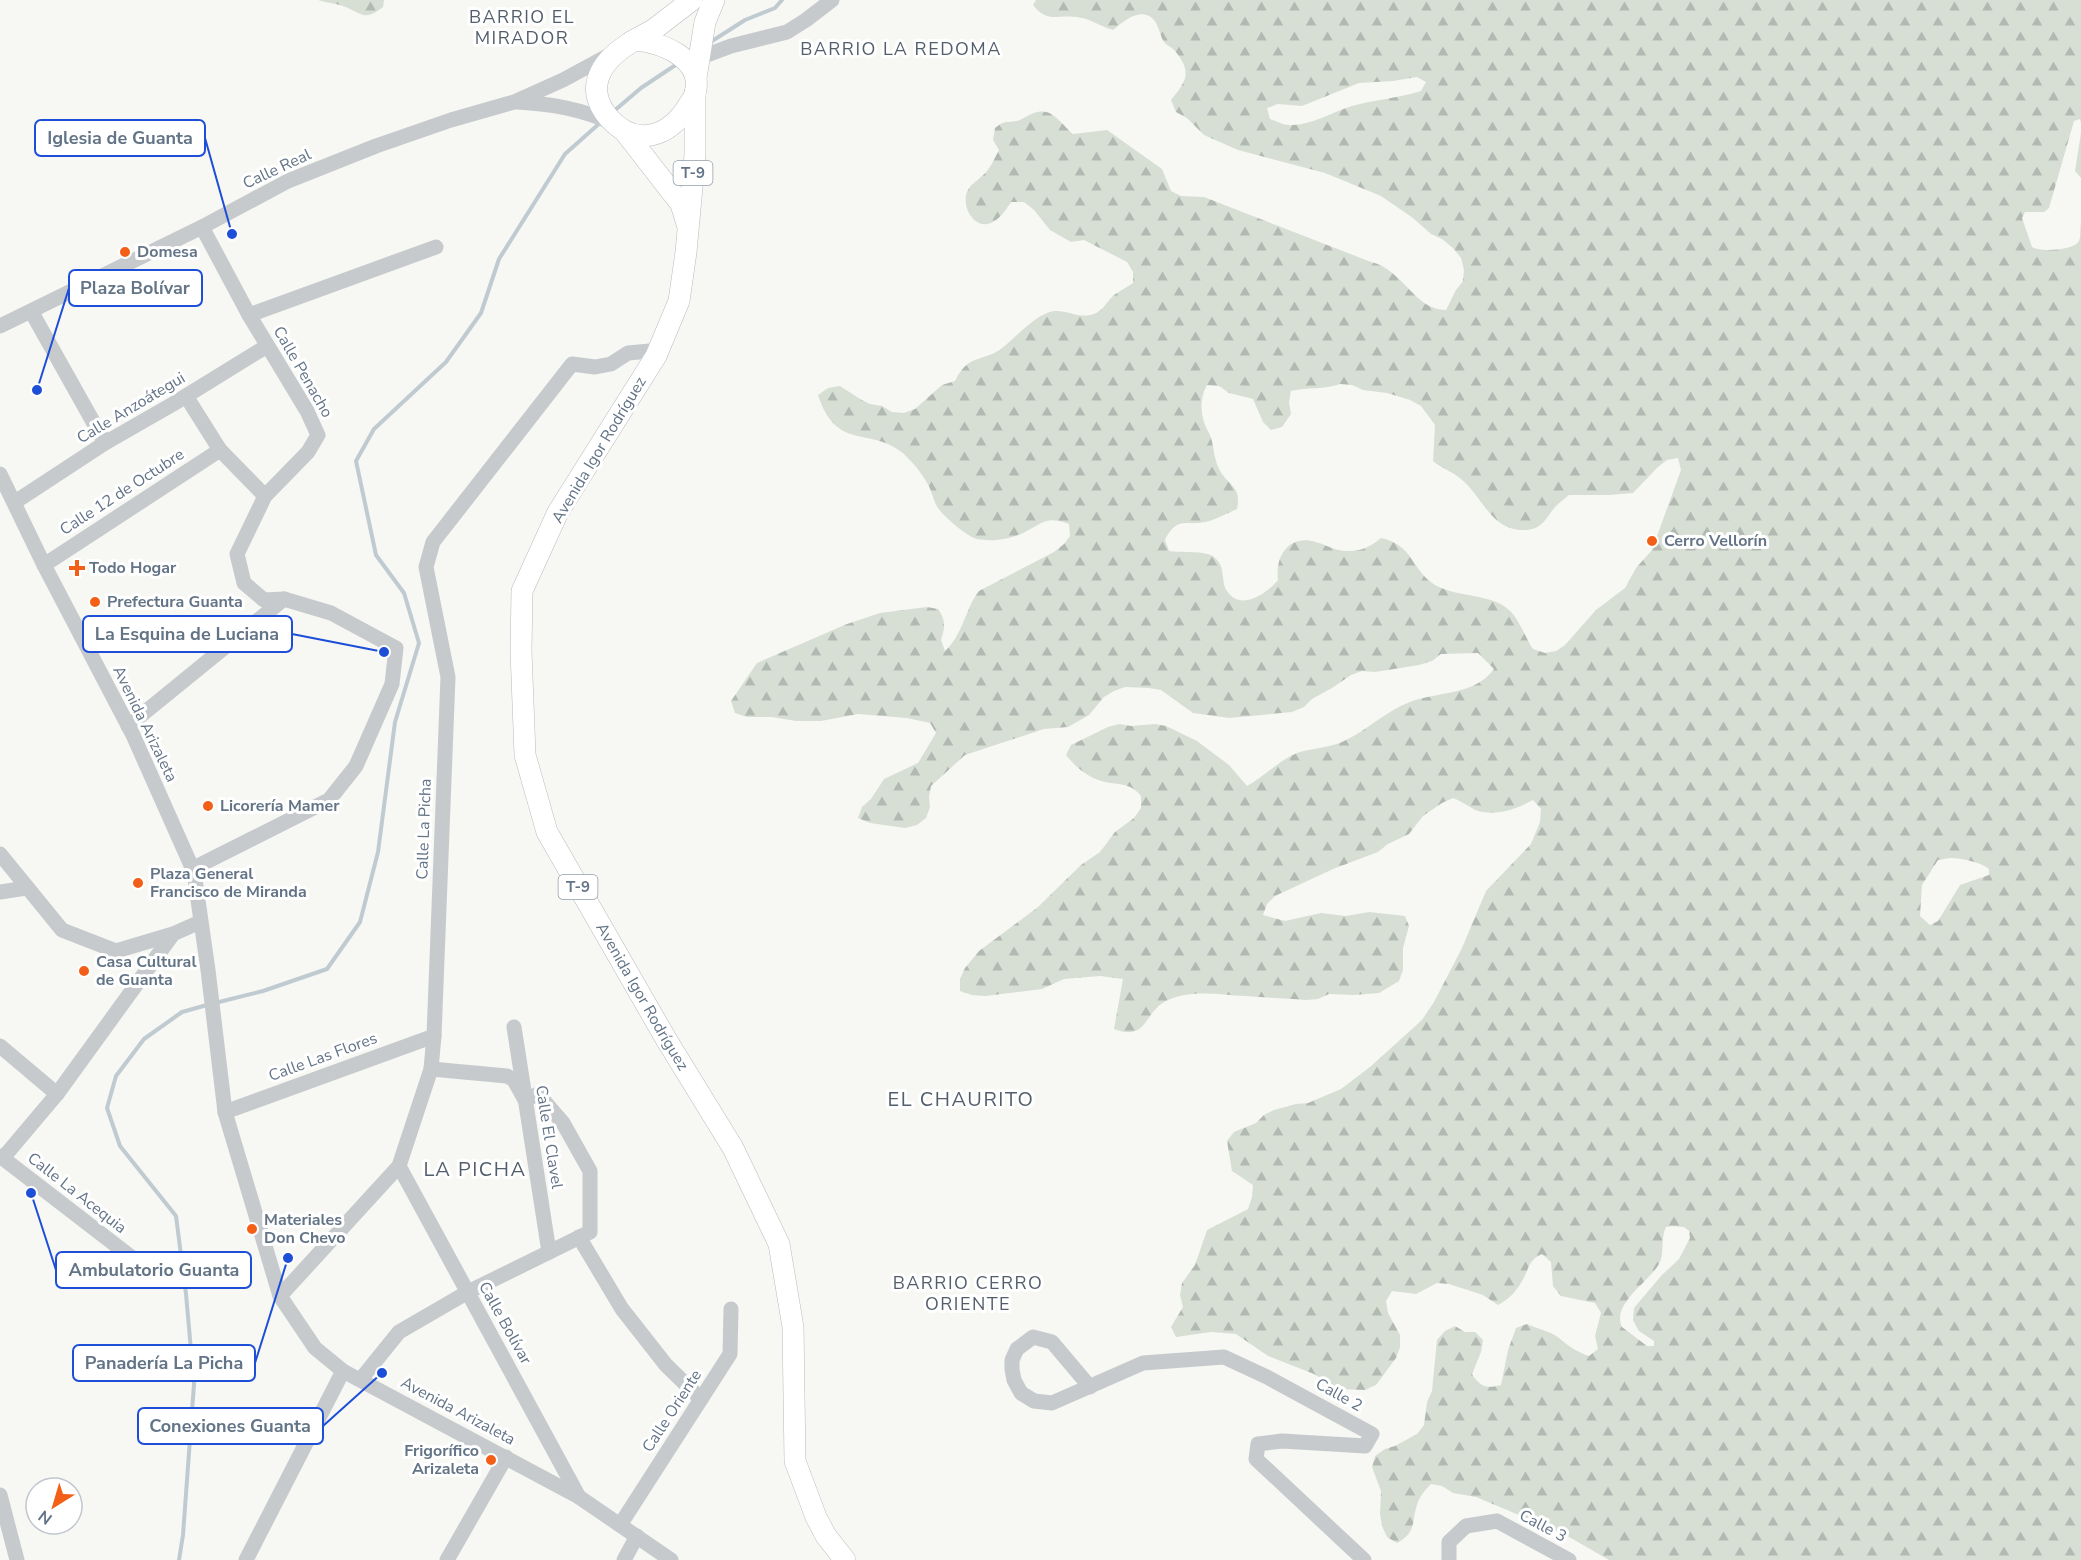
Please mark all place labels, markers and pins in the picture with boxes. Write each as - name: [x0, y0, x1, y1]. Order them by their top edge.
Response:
- callout: Iglesia de Guanta: [35, 120, 205, 156]
- place label: Domesa: [137, 241, 198, 263]
- marker: Domesa: [118, 245, 132, 259]
- callout: Plaza Bolívar: [69, 270, 202, 306]
- place label: Cerro Vellorín: [1664, 530, 1767, 552]
- marker: Cerro Vellorín: [1645, 534, 1659, 548]
- place label: Todo Hogar: [89, 557, 177, 579]
- marker: Todo Hogar: [70, 561, 84, 575]
- place label: Prefectura Guanta: [107, 591, 243, 613]
- marker: Prefectura Guanta: [88, 595, 102, 609]
- callout: La Esquina de Luciana: [83, 616, 292, 652]
- place label: Licorería Mamer: [220, 795, 340, 817]
- marker: Licorería Mamer: [201, 799, 215, 813]
- place label: Plaza General Francisco de Miranda: [150, 863, 307, 903]
- marker: Plaza General Francisco de Miranda: [131, 876, 145, 890]
- place label: Casa Cultural de Guanta: [96, 951, 196, 991]
- marker: Casa Cultural de Guanta: [77, 964, 91, 978]
- place label: Materiales Don Chevo: [264, 1209, 345, 1249]
- marker: Materiales Don Chevo: [245, 1222, 259, 1236]
- callout: Ambulatorio Guanta: [56, 1252, 251, 1288]
- callout: Panadería La Picha: [73, 1345, 255, 1381]
- callout: Conexiones Guanta: [138, 1408, 323, 1444]
- place label: Frigorífico Arizaleta: [404, 1440, 479, 1480]
- marker: Frigorífico Arizaleta: [484, 1453, 498, 1467]

